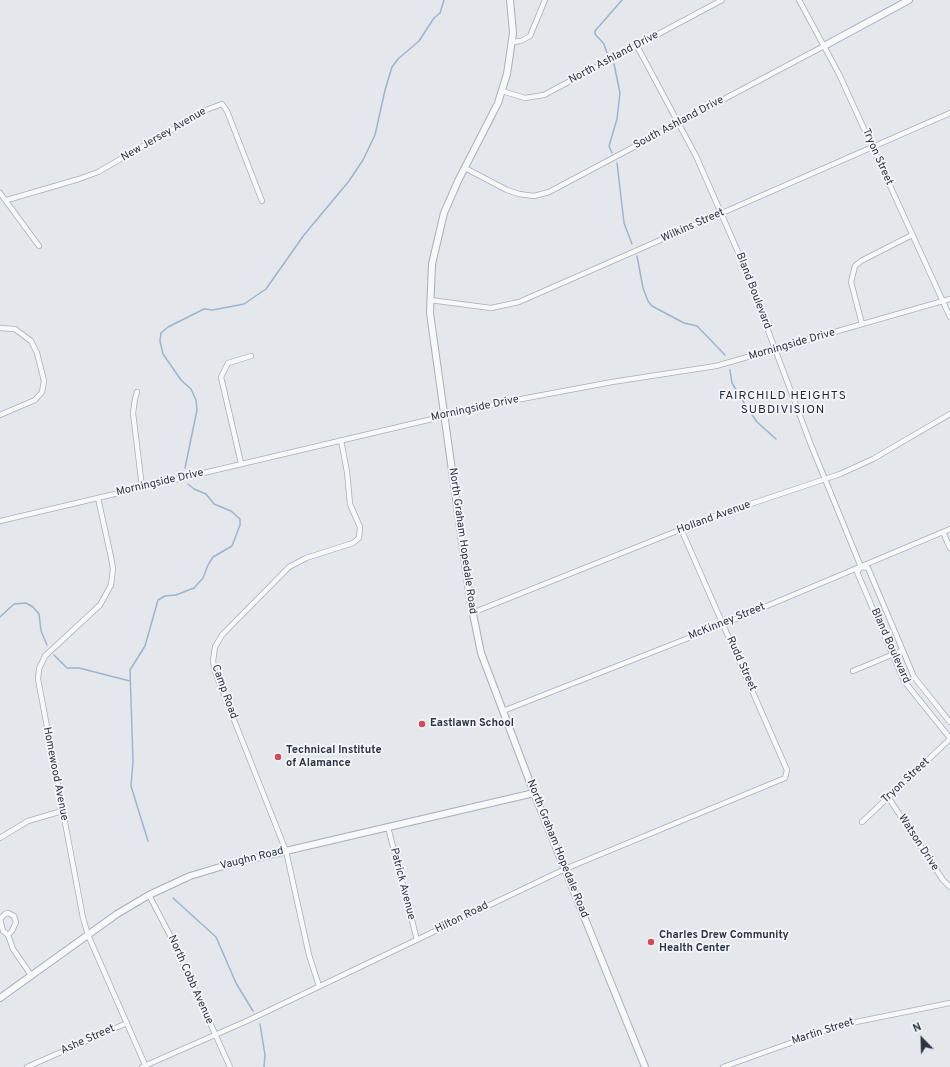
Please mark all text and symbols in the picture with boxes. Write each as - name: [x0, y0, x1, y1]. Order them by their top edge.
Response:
- street label: North Ashland Drive: [567, 29, 661, 87]
- street label: South Ashland Drive: [632, 94, 726, 152]
- street label: New Jersey Avenue: [119, 105, 209, 165]
- street label: Tryon Street: [859, 127, 895, 187]
- street label: Wilkins Street: [659, 206, 727, 246]
- street label: Bland Boulevard: [732, 251, 774, 331]
- street label: Morningside Drive: [747, 326, 837, 364]
- district label: FAIRCHILD HEIGHTS SUBDIVISION: [719, 390, 847, 418]
- street label: Morningside Drive: [430, 393, 520, 425]
- street label: Morningside Drive: [115, 467, 205, 499]
- street label: North Graham Hopedale Road: [445, 467, 479, 615]
- street label: Holland Avenue: [675, 499, 753, 537]
- street label: McKinney Street: [687, 601, 767, 643]
- street label: Bland Boulevard: [868, 606, 912, 686]
- street label: Rudd Street: [723, 635, 759, 693]
- street label: Camp Road: [208, 663, 240, 721]
- place label: Eastlawn School: [430, 717, 514, 731]
- marker: Eastlawn School: [417, 719, 427, 729]
- street label: Homewood Avenue: [39, 726, 71, 822]
- place label: Technical Institute of Alamance: [286, 744, 382, 770]
- marker: Technical Institute of Alamance: [273, 752, 283, 762]
- street label: Tryon Street: [879, 755, 933, 807]
- street label: North Graham Hopedale Road: [523, 778, 591, 920]
- street label: Watson Drive: [895, 812, 941, 874]
- street label: Vaughn Road: [219, 845, 285, 873]
- street label: Patrick Avenue: [387, 847, 417, 921]
- street label: Hilton Road: [433, 899, 491, 937]
- place label: Charles Drew Community Health Center: [659, 929, 789, 955]
- street label: North Cobb Avenue: [164, 933, 216, 1027]
- marker: Charles Drew Community Health Center: [646, 937, 656, 947]
- street label: Martin Street: [790, 1016, 856, 1048]
- north arrow: [902, 1019, 942, 1059]
- text: N: [911, 1020, 924, 1036]
- street label: Ashe Street: [59, 1022, 117, 1058]

